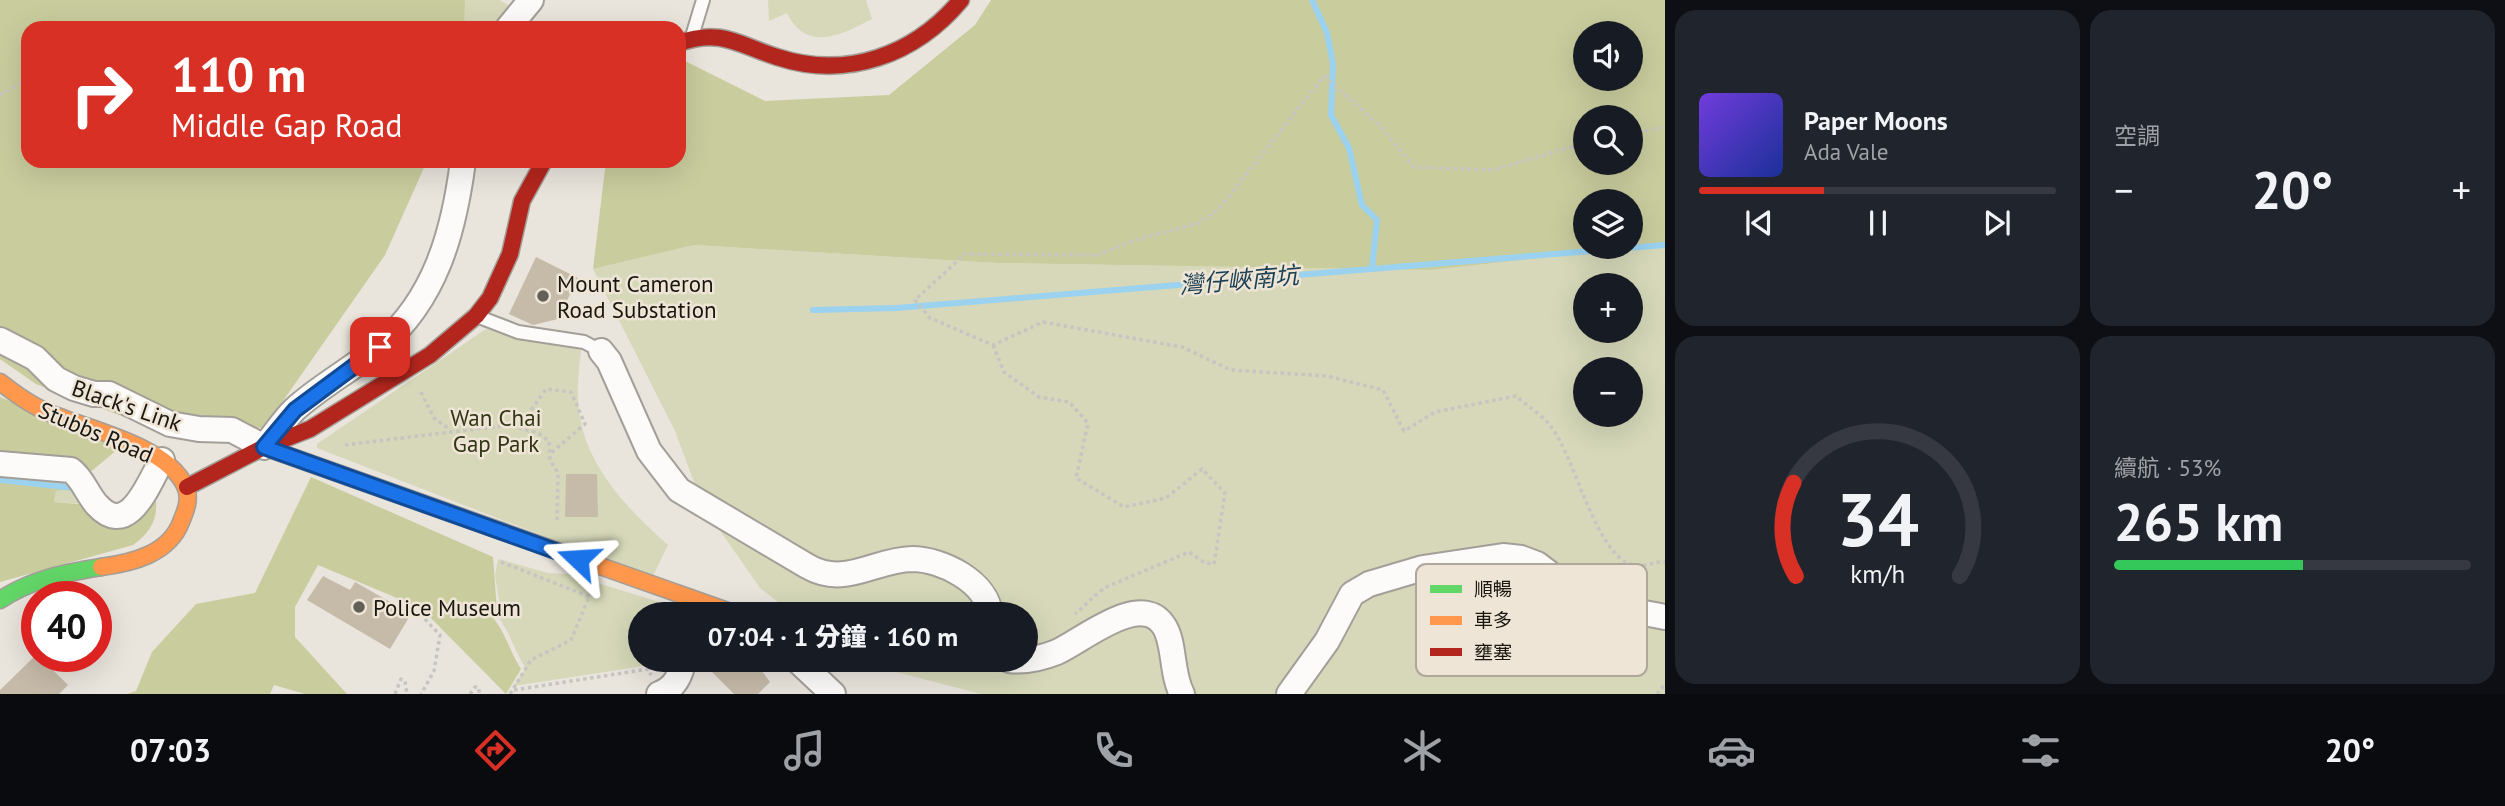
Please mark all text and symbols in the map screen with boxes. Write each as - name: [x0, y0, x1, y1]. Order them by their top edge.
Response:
- map controls: [1573, 21, 1643, 427]
- button: sound: [1573, 21, 1643, 91]
- text: 110 m: [171, 42, 306, 106]
- icon: right: [56, 49, 147, 140]
- text: Middle Gap Road: [171, 104, 403, 146]
- text: Paper Moons: [1804, 104, 1948, 137]
- button: search: [1573, 105, 1643, 175]
- text: 空調: [2114, 121, 2160, 150]
- text: Ada Vale: [1804, 137, 1888, 166]
- text: 20°: [2252, 156, 2333, 223]
- text: −: [2114, 165, 2133, 214]
- text: +: [2452, 165, 2471, 214]
- button: layers: [1573, 189, 1643, 259]
- icon: previous: [1740, 204, 1778, 242]
- icon: pause: [1859, 204, 1897, 242]
- icon: next: [1978, 204, 2016, 242]
- water label: 灣仔峽南坑: [1178, 259, 1303, 301]
- place label: Mount Cameron Road Substation: [557, 269, 717, 324]
- button: +: [1573, 273, 1643, 343]
- marker: Mount Cameron Road Substation: [535, 288, 551, 304]
- pin: [350, 317, 410, 377]
- icon: arrive: [361, 328, 399, 366]
- button: −: [1573, 357, 1643, 427]
- street label: Black's Link: [68, 373, 186, 437]
- street label: Stubbs Road: [34, 395, 158, 469]
- park label: Wan Chai Gap Park: [450, 403, 542, 458]
- text: 續航 · 53%: [2114, 453, 2221, 482]
- text: 34: [1836, 472, 1919, 566]
- text: 265 km: [2114, 488, 2283, 555]
- position arrow: [541, 522, 615, 596]
- text: km/h: [1850, 558, 1905, 590]
- legend: [1416, 564, 1647, 676]
- text: 順暢: [1474, 577, 1512, 601]
- speed limit sign: 40: [21, 581, 112, 672]
- place label: Police Museum: [373, 593, 521, 622]
- marker: Police Museum: [351, 599, 367, 615]
- text: 車多: [1474, 608, 1512, 632]
- text: 07:04 · 1 分鐘 · 160 m: [708, 620, 958, 653]
- text: 壅塞: [1474, 640, 1512, 664]
- icon: directions: [471, 726, 520, 775]
- icon: music: [780, 726, 829, 775]
- icon: phone: [1089, 726, 1138, 775]
- icon: climate: [1398, 726, 1447, 775]
- icon: car: [1707, 726, 1756, 775]
- icon: filters: [2016, 726, 2065, 775]
- text: 07:03: [130, 729, 211, 771]
- text: 20°: [2325, 729, 2375, 771]

